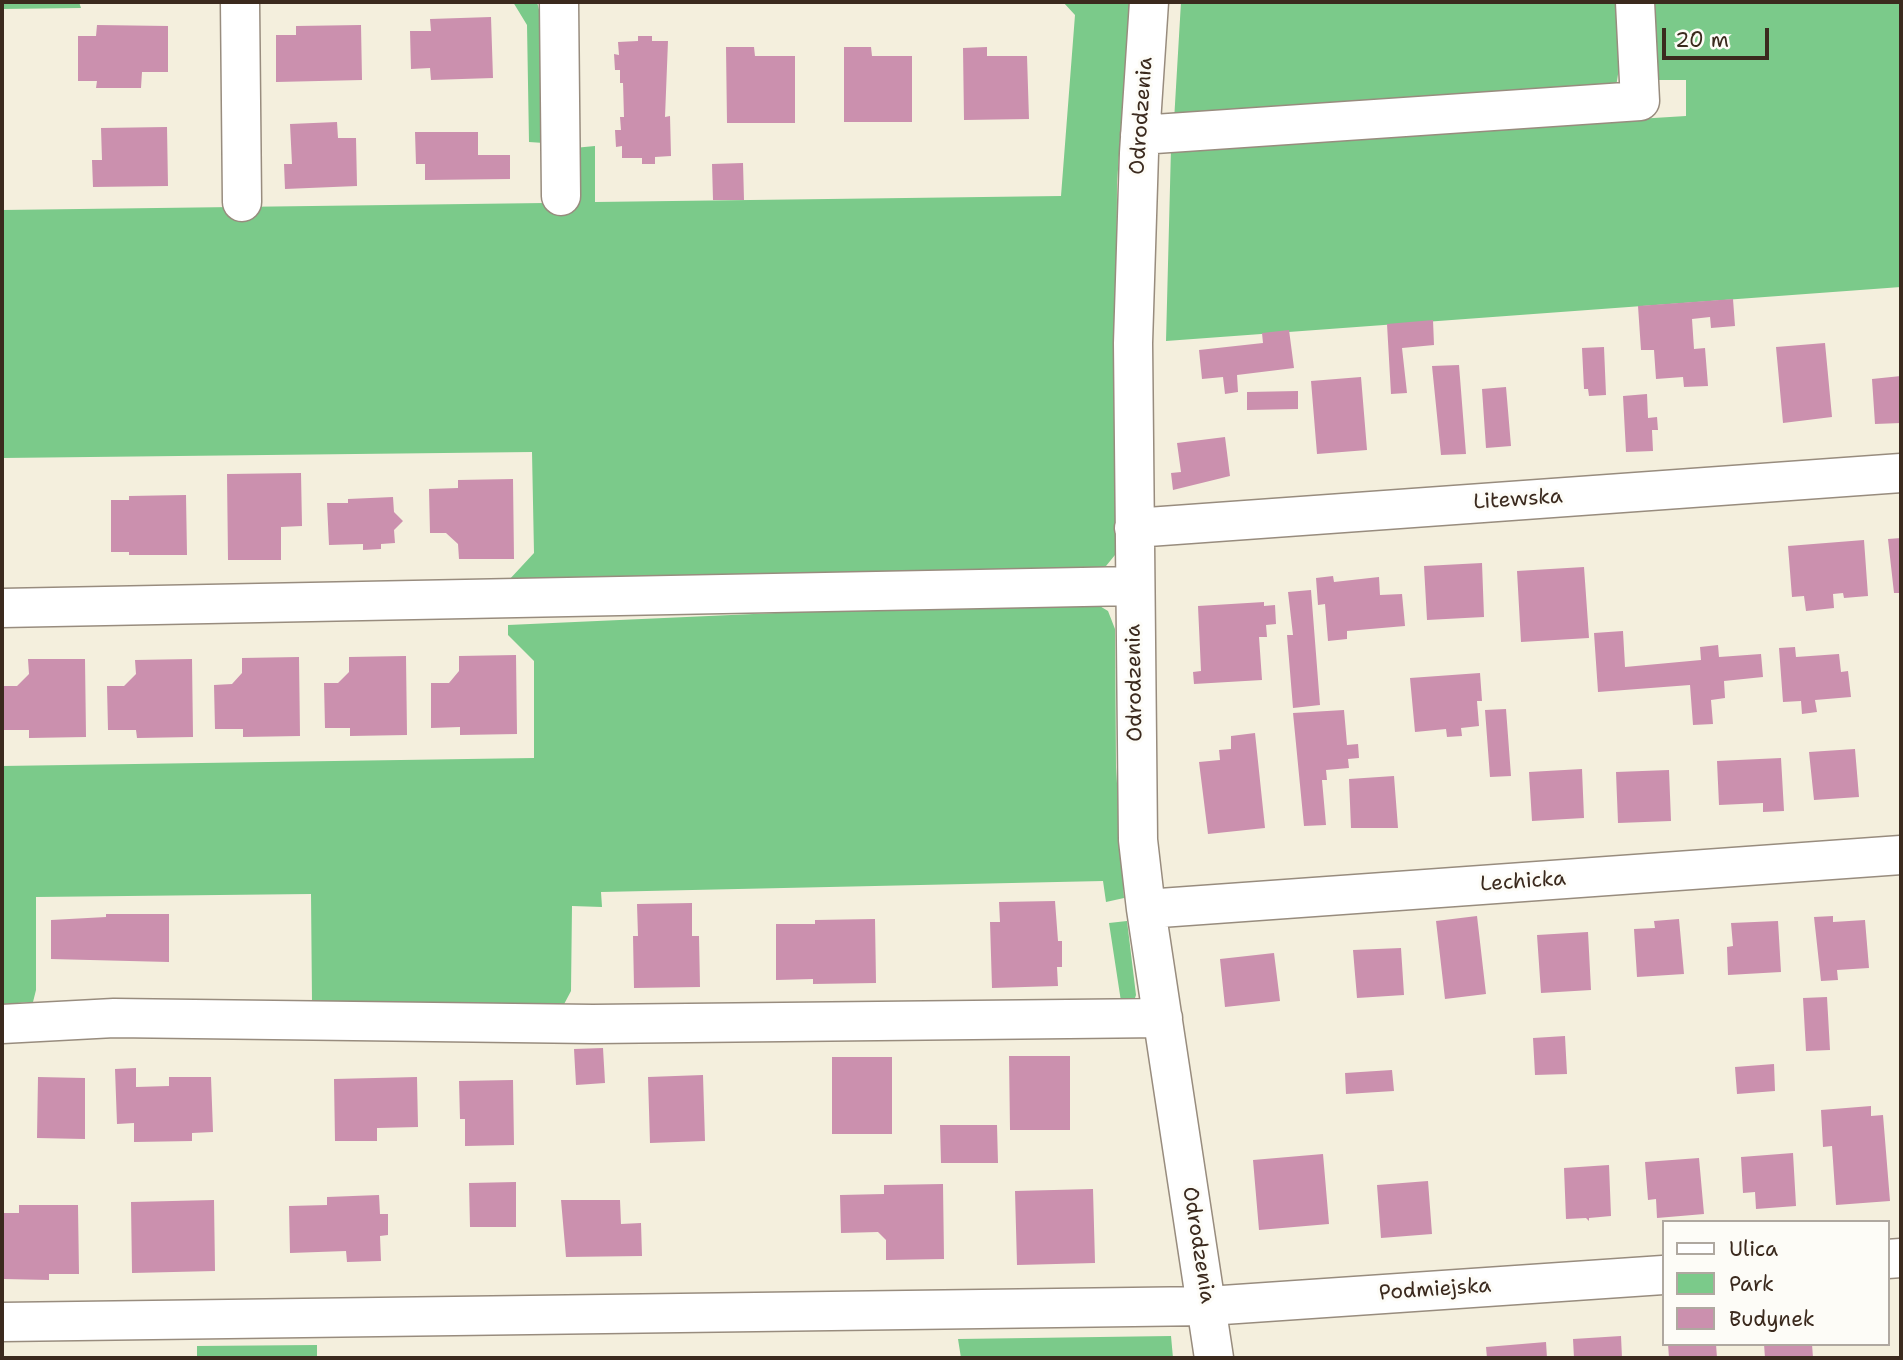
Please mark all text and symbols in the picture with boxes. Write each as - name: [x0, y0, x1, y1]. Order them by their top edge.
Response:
- scale bar: [1665, 14, 1772, 58]
- text: 20 m: [1675, 26, 1729, 54]
- street label: Odrodzenia: [1125, 56, 1159, 176]
- street label: Litewska: [1473, 484, 1563, 516]
- street label: Odrodzenia: [1121, 624, 1149, 742]
- street label: Lechicka: [1479, 866, 1567, 898]
- street label: Odrodzenia: [1176, 1185, 1220, 1305]
- legend: [1661, 1220, 1889, 1346]
- text: Ulica: [1729, 1235, 1778, 1263]
- text: Park: [1729, 1270, 1774, 1298]
- street label: Podmiejska: [1378, 1274, 1492, 1306]
- text: Budynek: [1729, 1305, 1815, 1333]

